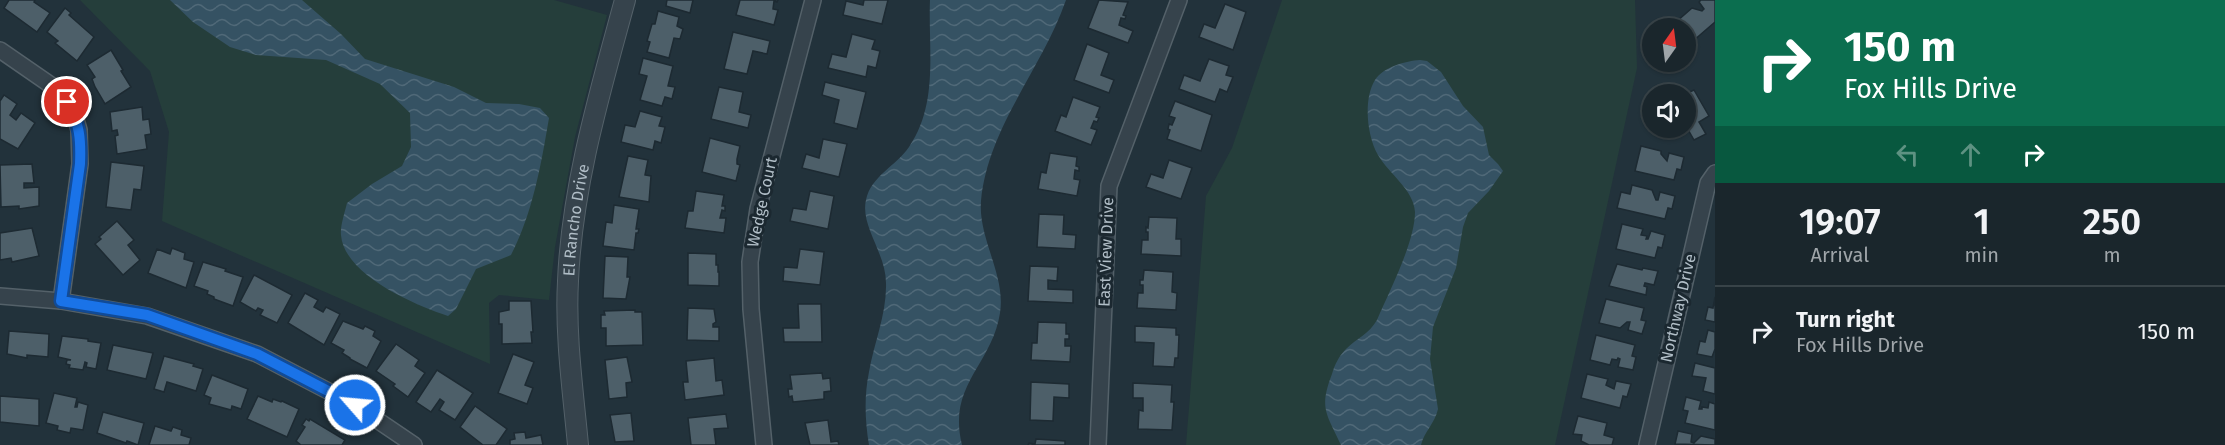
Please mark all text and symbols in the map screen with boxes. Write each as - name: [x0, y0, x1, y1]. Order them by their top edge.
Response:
- north arrow: [1642, 18, 1696, 72]
- map controls: [1642, 18, 1696, 138]
- text: 150 m: [1844, 22, 1956, 72]
- icon: right: [1745, 24, 1823, 102]
- text: Fox Hills Drive: [1844, 73, 2017, 105]
- pin: [41, 76, 92, 127]
- button: sound: [1642, 84, 1696, 138]
- icon: arrive: [50, 85, 83, 118]
- icon: left: [1891, 138, 1924, 171]
- icon: ahead: [1954, 138, 1987, 171]
- icon: right: [2017, 138, 2050, 171]
- street label: Wedge Court: [743, 155, 781, 249]
- street label: El Rancho Drive: [559, 162, 593, 277]
- street label: East View Drive: [1095, 197, 1117, 307]
- text: 19:07: [1799, 200, 1881, 244]
- text: 1: [1974, 200, 1990, 244]
- text: 250: [2083, 200, 2141, 244]
- text: Arrival: [1810, 243, 1869, 267]
- text: min: [1964, 243, 1999, 267]
- text: m: [2103, 243, 2121, 267]
- street label: Northway Drive: [1656, 252, 1700, 364]
- text: Turn right: [1796, 306, 1895, 333]
- icon: right: [1745, 315, 1778, 348]
- text: 150 m: [2137, 318, 2195, 345]
- text: Fox Hills Drive: [1796, 333, 1924, 357]
- position arrow: [323, 373, 387, 437]

